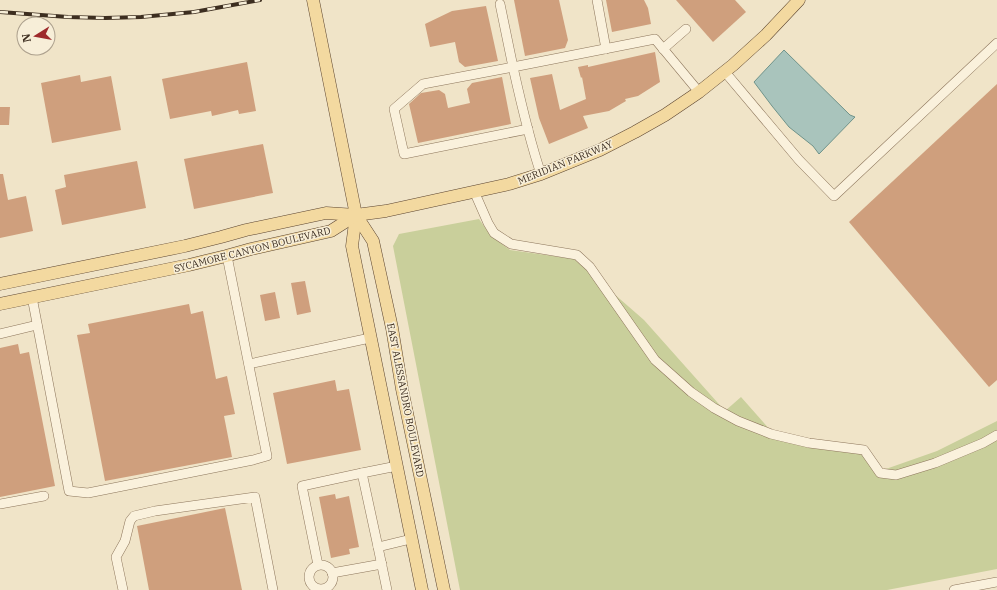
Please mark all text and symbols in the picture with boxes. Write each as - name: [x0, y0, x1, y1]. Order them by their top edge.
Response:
- north arrow: [16, 16, 56, 56]
- text: N: [18, 32, 34, 44]
- street label: MERIDIAN PARKWAY: [516, 137, 615, 187]
- street label: SYCAMORE CANYON BOULEVARD: [173, 224, 332, 275]
- street label: EAST ALESSANDRO BOULEVARD: [384, 322, 427, 478]

